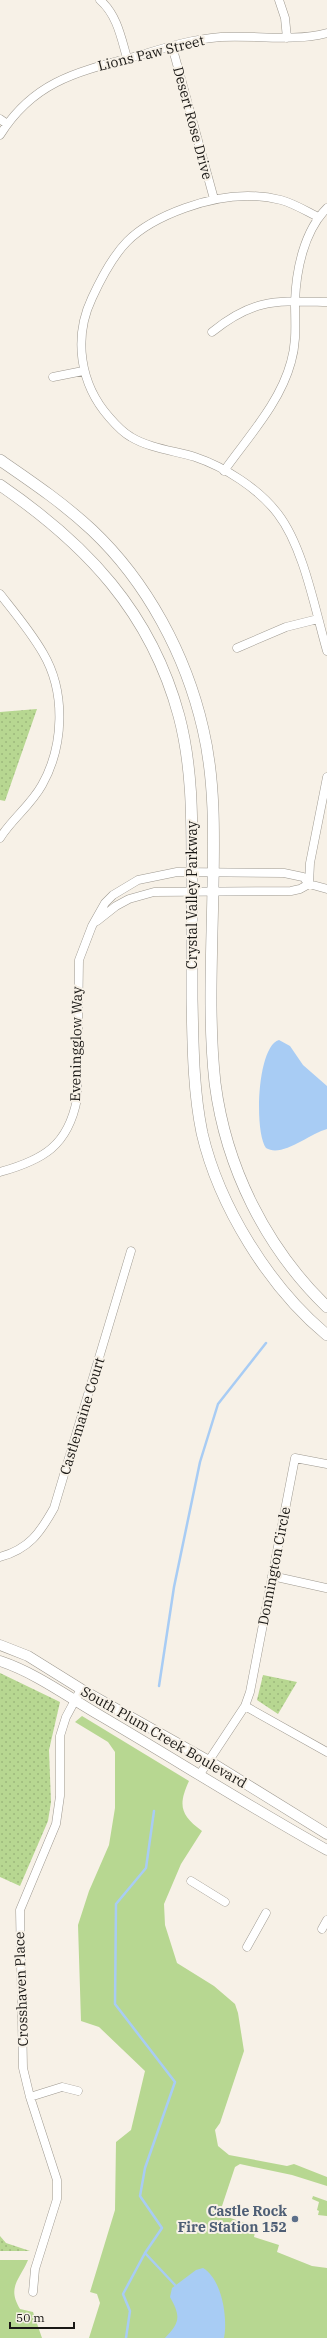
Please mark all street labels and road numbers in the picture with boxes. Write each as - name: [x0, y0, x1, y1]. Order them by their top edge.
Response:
- street label: Lions Paw Street: [96, 31, 206, 75]
- street label: Desert Rose Drive: [169, 65, 217, 181]
- street label: Crystal Valley Parkway: [183, 820, 201, 969]
- street label: Eveningglow Way: [66, 986, 86, 1102]
- street label: Castlemaine Court: [56, 1355, 108, 1477]
- street label: Donnington Circle: [254, 1505, 294, 1627]
- street label: South Plum Creek Boulevard: [78, 1682, 251, 1792]
- street label: Crosshaven Place: [10, 1931, 32, 2047]

